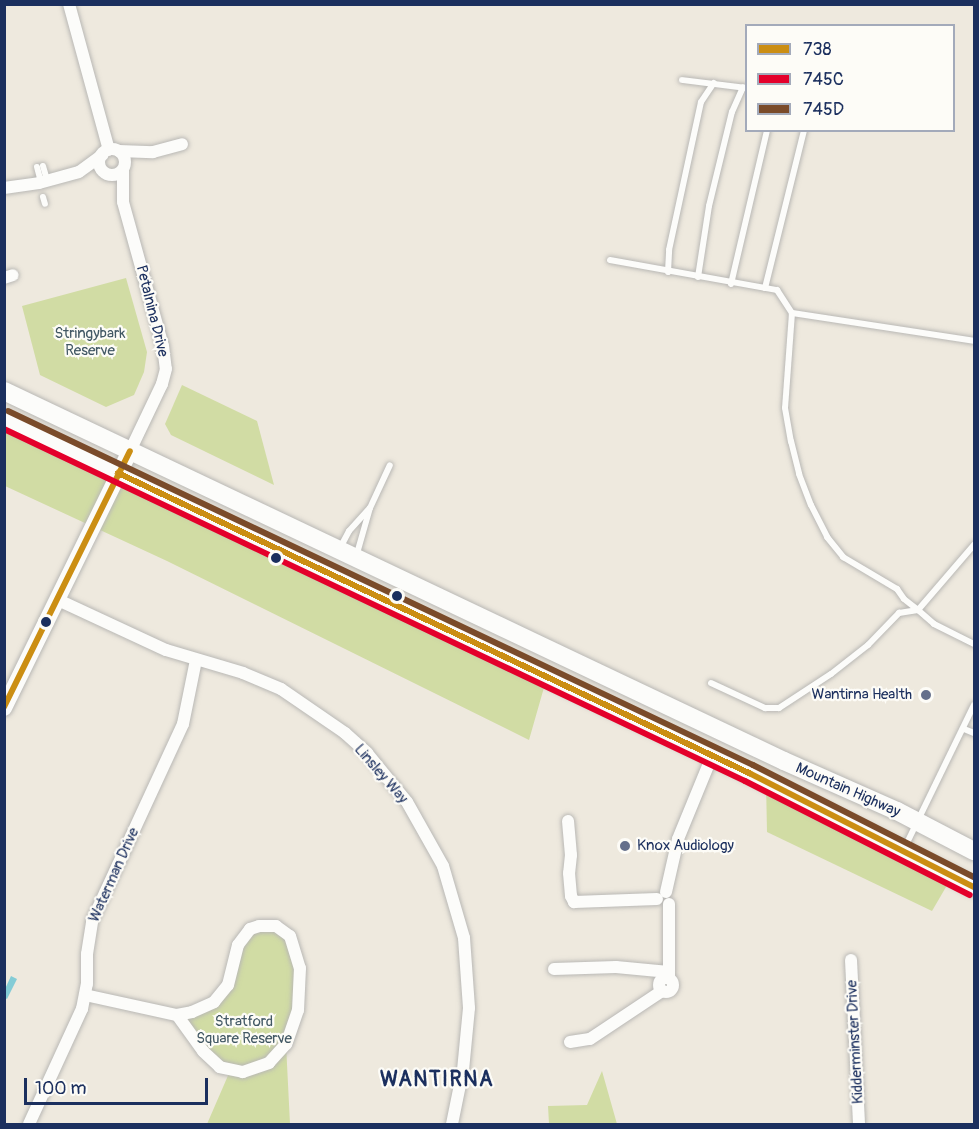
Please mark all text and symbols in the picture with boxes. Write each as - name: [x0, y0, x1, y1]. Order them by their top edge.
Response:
- legend: [745, 24, 955, 132]
- text: 738: [803, 38, 832, 61]
- text: 745C: [803, 68, 844, 91]
- text: 745D: [803, 98, 844, 121]
- street label: Petalnina Drive: [132, 263, 172, 359]
- park label: Stringybark Reserve: [54, 324, 126, 359]
- unlabelled marker: [270, 552, 282, 564]
- unlabelled marker: [391, 590, 403, 602]
- unlabelled marker: [40, 616, 52, 628]
- place label: Wantirna Health: [812, 686, 912, 704]
- marker: Wantirna Health: [917, 686, 935, 704]
- street label: Linsley Way: [350, 741, 412, 807]
- street label: Mountain Highway: [793, 759, 903, 821]
- street label: Waterman Drive: [85, 825, 143, 925]
- place label: Knox Audiology: [637, 837, 734, 855]
- marker: Knox Audiology: [618, 839, 632, 853]
- street label: Kidderminster Drive: [843, 980, 867, 1104]
- park label: Stratford Square Reserve: [196, 1012, 292, 1047]
- scale bar: [27, 1066, 212, 1104]
- district label: WANTIRNA: [380, 1067, 494, 1093]
- text: 100 m: [35, 1077, 87, 1100]

